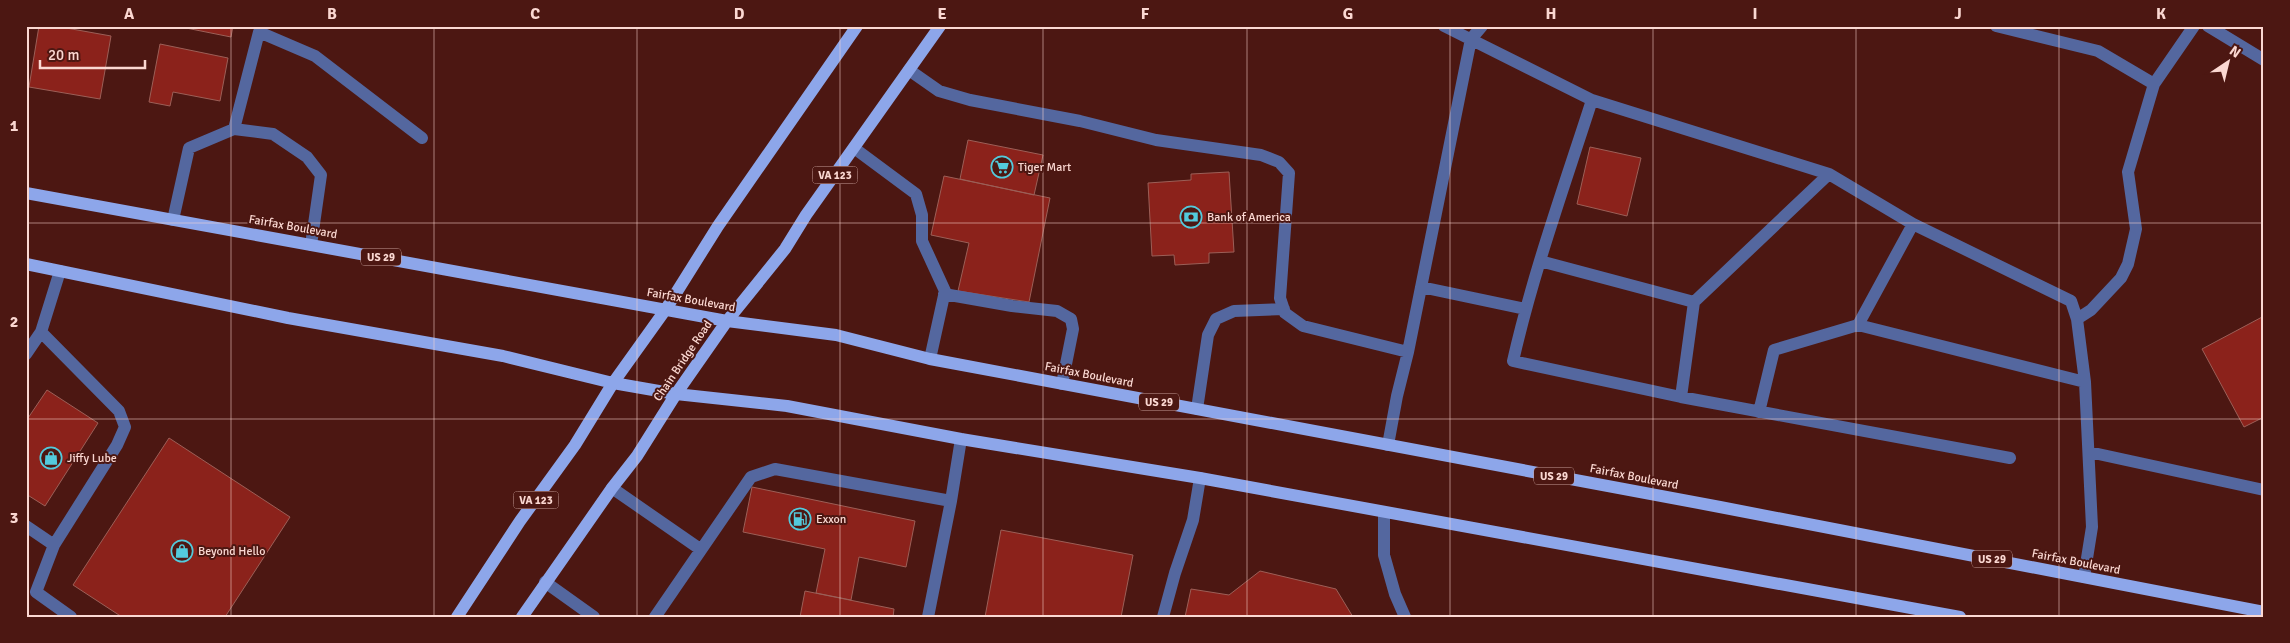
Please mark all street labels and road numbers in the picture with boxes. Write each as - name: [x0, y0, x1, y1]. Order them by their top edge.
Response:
- road number: VA 123: [812, 166, 858, 184]
- street label: Fairfax Boulevard: [247, 212, 339, 242]
- road number: US 29: [361, 248, 401, 266]
- street label: Fairfax Boulevard: [645, 285, 737, 315]
- street label: Chain Bridge Road: [650, 318, 716, 404]
- street label: Fairfax Boulevard: [1044, 359, 1134, 391]
- road number: US 29: [1139, 394, 1179, 411]
- street label: Fairfax Boulevard: [1589, 461, 1679, 493]
- road number: US 29: [1534, 468, 1574, 484]
- road number: VA 123: [514, 492, 558, 508]
- street label: Fairfax Boulevard: [2031, 546, 2121, 578]
- road number: US 29: [1972, 550, 2012, 568]

